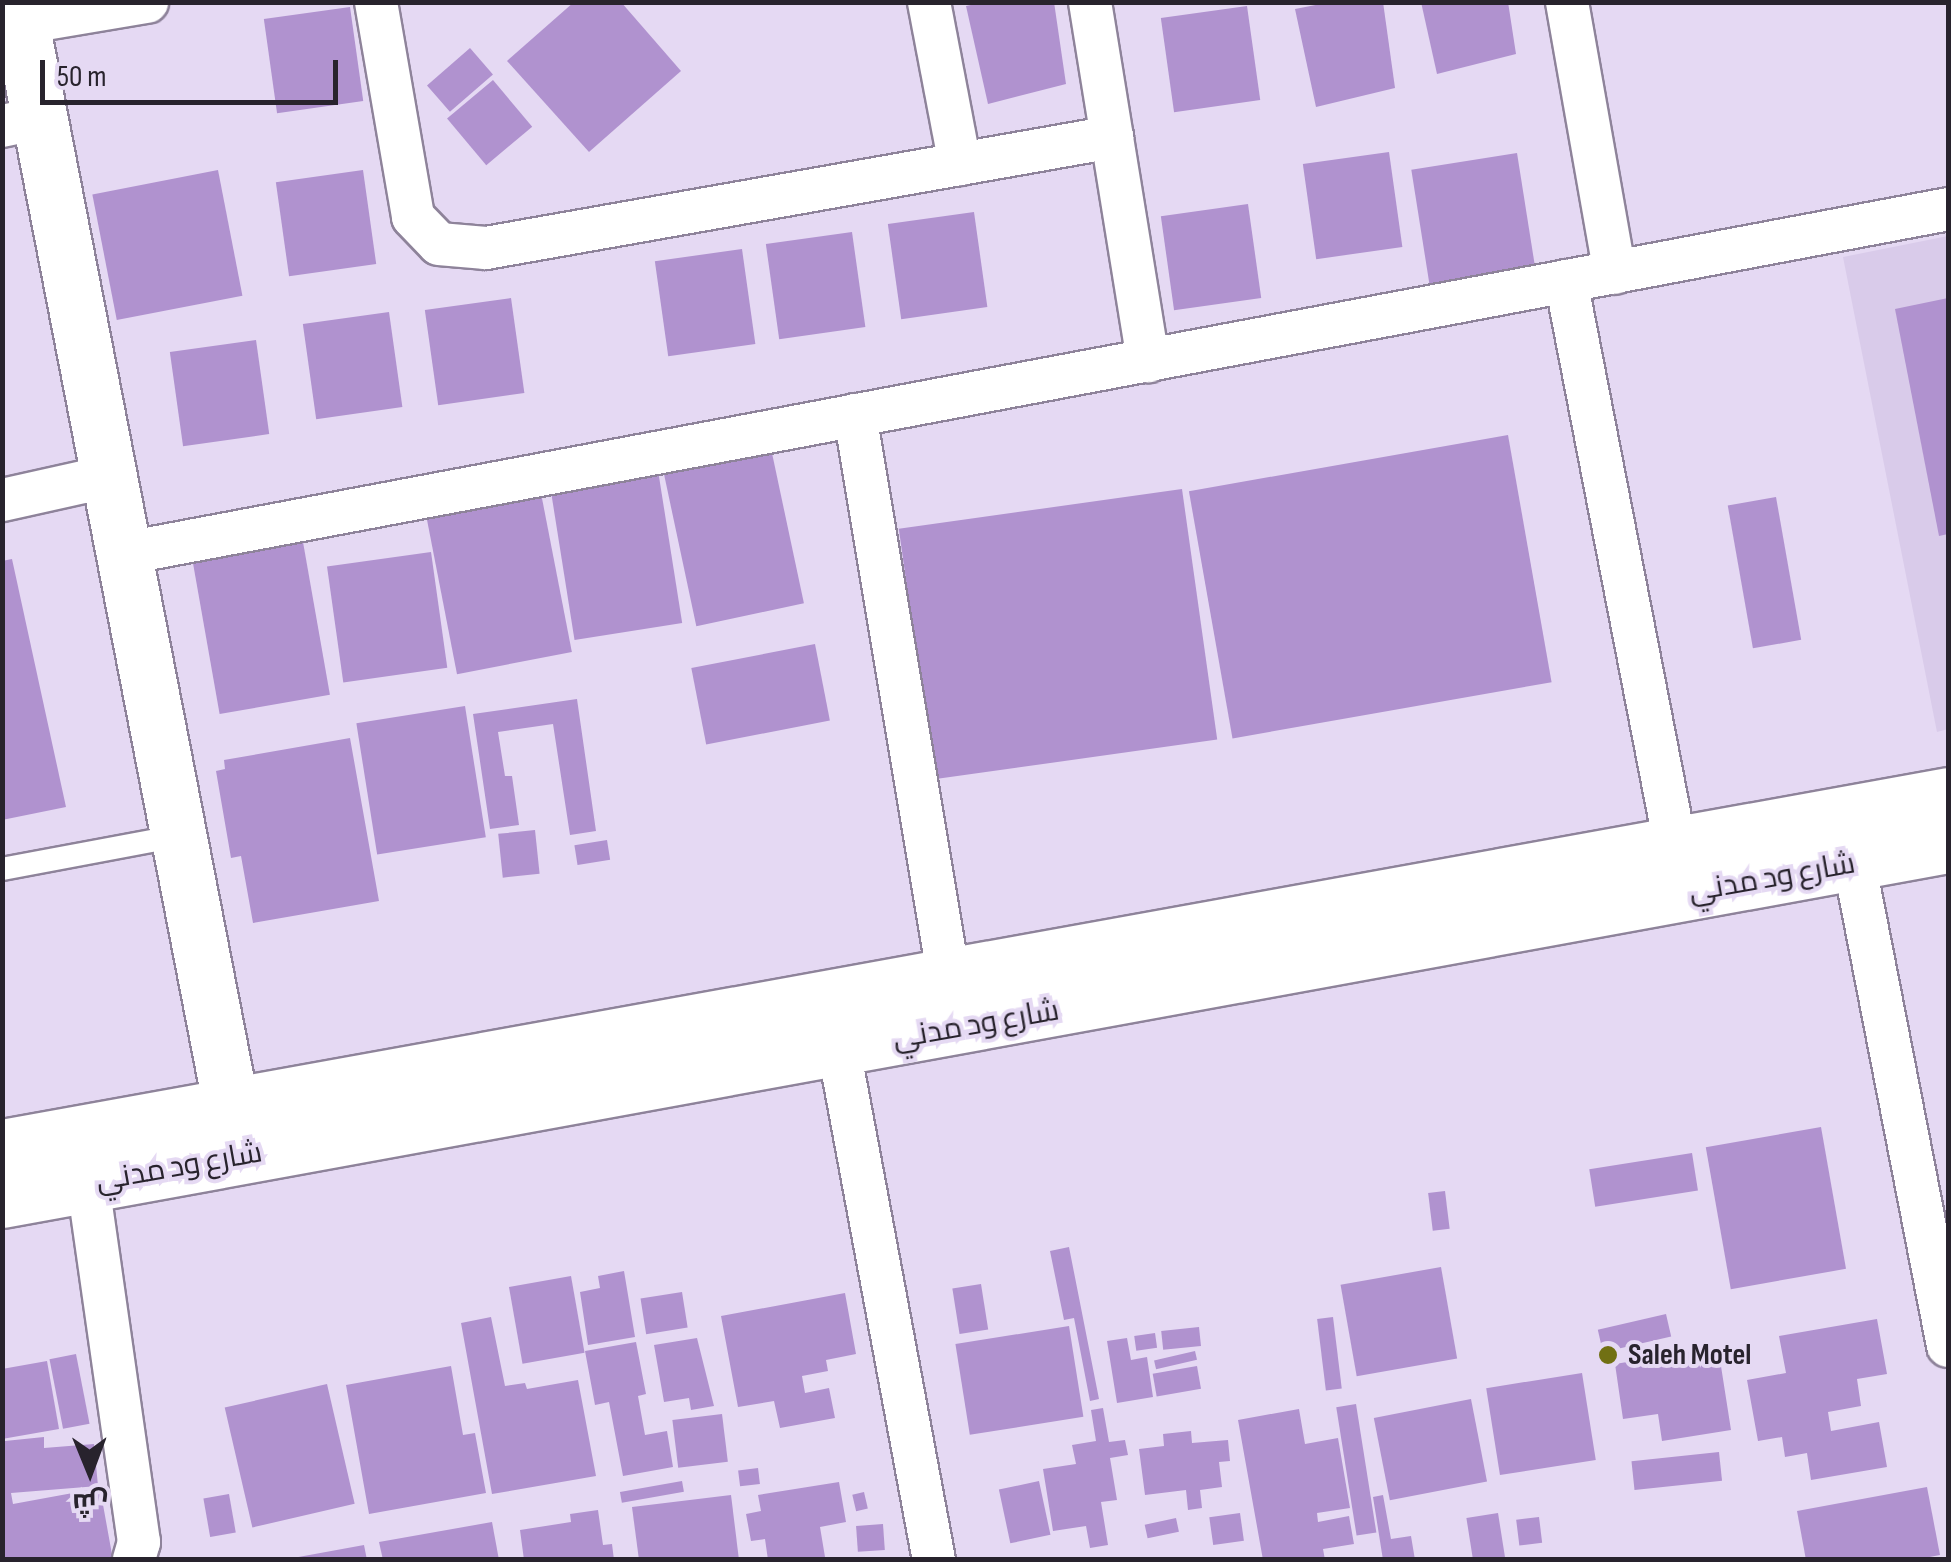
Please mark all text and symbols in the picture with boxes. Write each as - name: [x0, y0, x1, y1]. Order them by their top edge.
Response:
- scale bar: [45, 40, 342, 102]
- text: 50 m: [57, 59, 106, 95]
- street label: شارع ود مدني: [1686, 846, 1858, 910]
- street label: شارع ود مدني: [890, 993, 1062, 1057]
- street label: شارع ود مدني: [93, 1135, 265, 1199]
- place label: Saleh Motel: [1628, 1337, 1751, 1373]
- marker: Saleh Motel: [1597, 1344, 1619, 1366]
- north arrow: [40, 1422, 140, 1522]
- text: ش: [72, 1486, 109, 1519]

